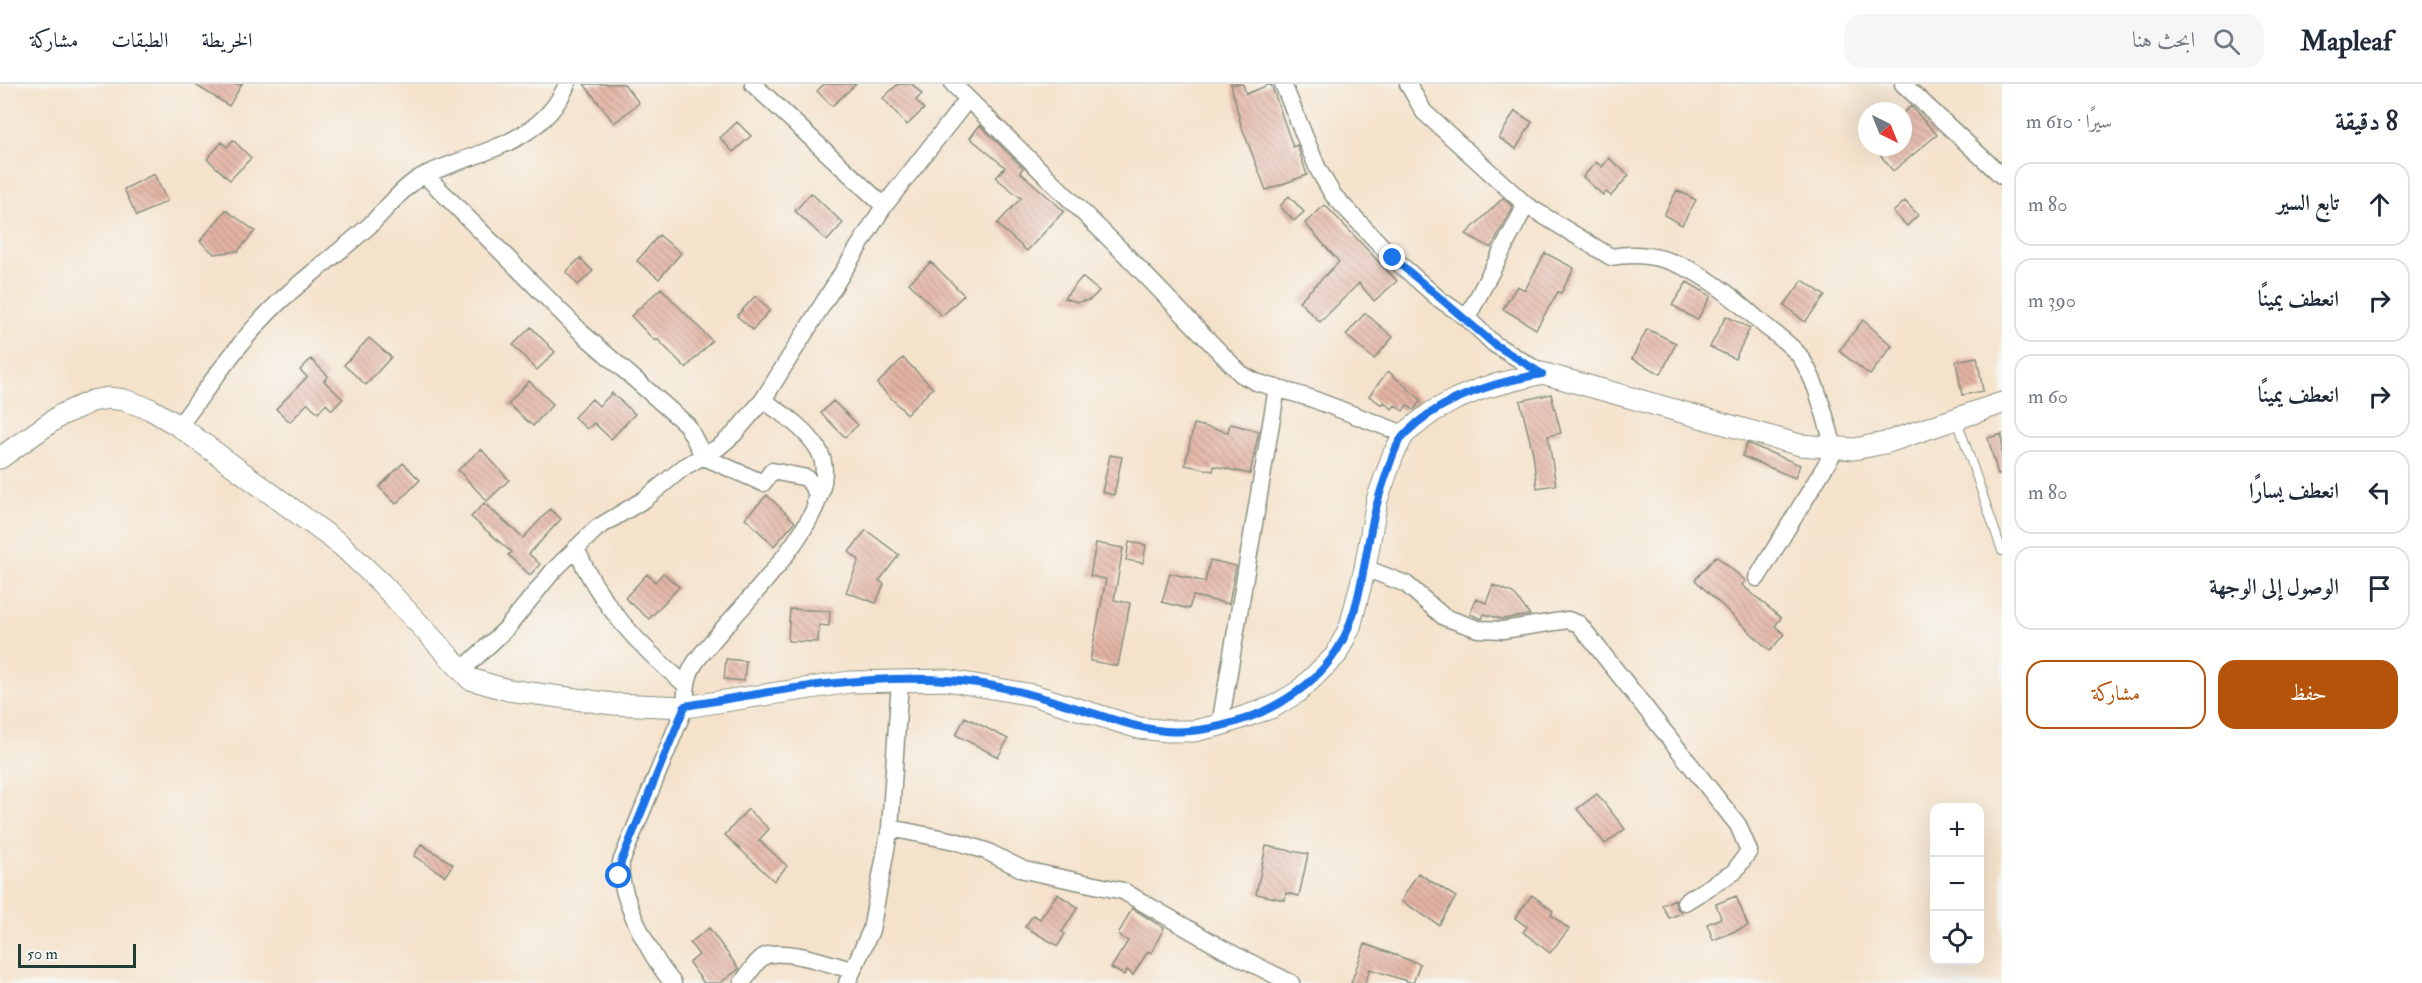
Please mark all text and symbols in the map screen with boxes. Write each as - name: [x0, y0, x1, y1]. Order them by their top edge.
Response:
- search box: [1844, 14, 2264, 68]
- text: Mapleaf: [2300, 24, 2392, 59]
- icon: search: [2210, 25, 2243, 58]
- text: ابحث هنا: [2132, 26, 2195, 54]
- text: مشاركة: [30, 27, 78, 54]
- text: الطبقات: [111, 27, 168, 54]
- text: الخريطة: [201, 27, 253, 54]
- north arrow: [1858, 102, 1912, 156]
- text: 8 دقيقة: [2335, 106, 2398, 138]
- text: سيرًا · 610 m: [2026, 109, 2112, 134]
- icon: ahead: [2363, 188, 2396, 221]
- text: تابع السير: [2277, 189, 2339, 217]
- text: 80 m: [2028, 192, 2067, 217]
- route end: [1379, 244, 1405, 270]
- icon: right: [2363, 284, 2396, 317]
- text: انعطف يمينًا: [2258, 285, 2339, 313]
- text: 390 m: [2028, 288, 2076, 313]
- icon: right: [2363, 380, 2396, 413]
- text: انعطف يمينًا: [2258, 381, 2339, 409]
- text: 60 m: [2028, 384, 2068, 409]
- icon: left: [2363, 476, 2396, 509]
- text: انعطف يسارًا: [2249, 477, 2339, 505]
- text: 80 m: [2028, 480, 2067, 505]
- icon: arrive: [2363, 572, 2396, 605]
- text: الوصول إلى الوجهة: [2209, 573, 2339, 601]
- button: مشاركة: [2026, 660, 2206, 729]
- button: حفظ: [2218, 660, 2398, 729]
- map controls: [1930, 803, 1984, 965]
- button: +: [1930, 803, 1984, 857]
- button: −: [1930, 857, 1984, 911]
- route start: [605, 862, 631, 888]
- button: locate: [1930, 911, 1984, 965]
- scale bar: [18, 941, 136, 968]
- text: 50 m: [27, 944, 58, 964]

